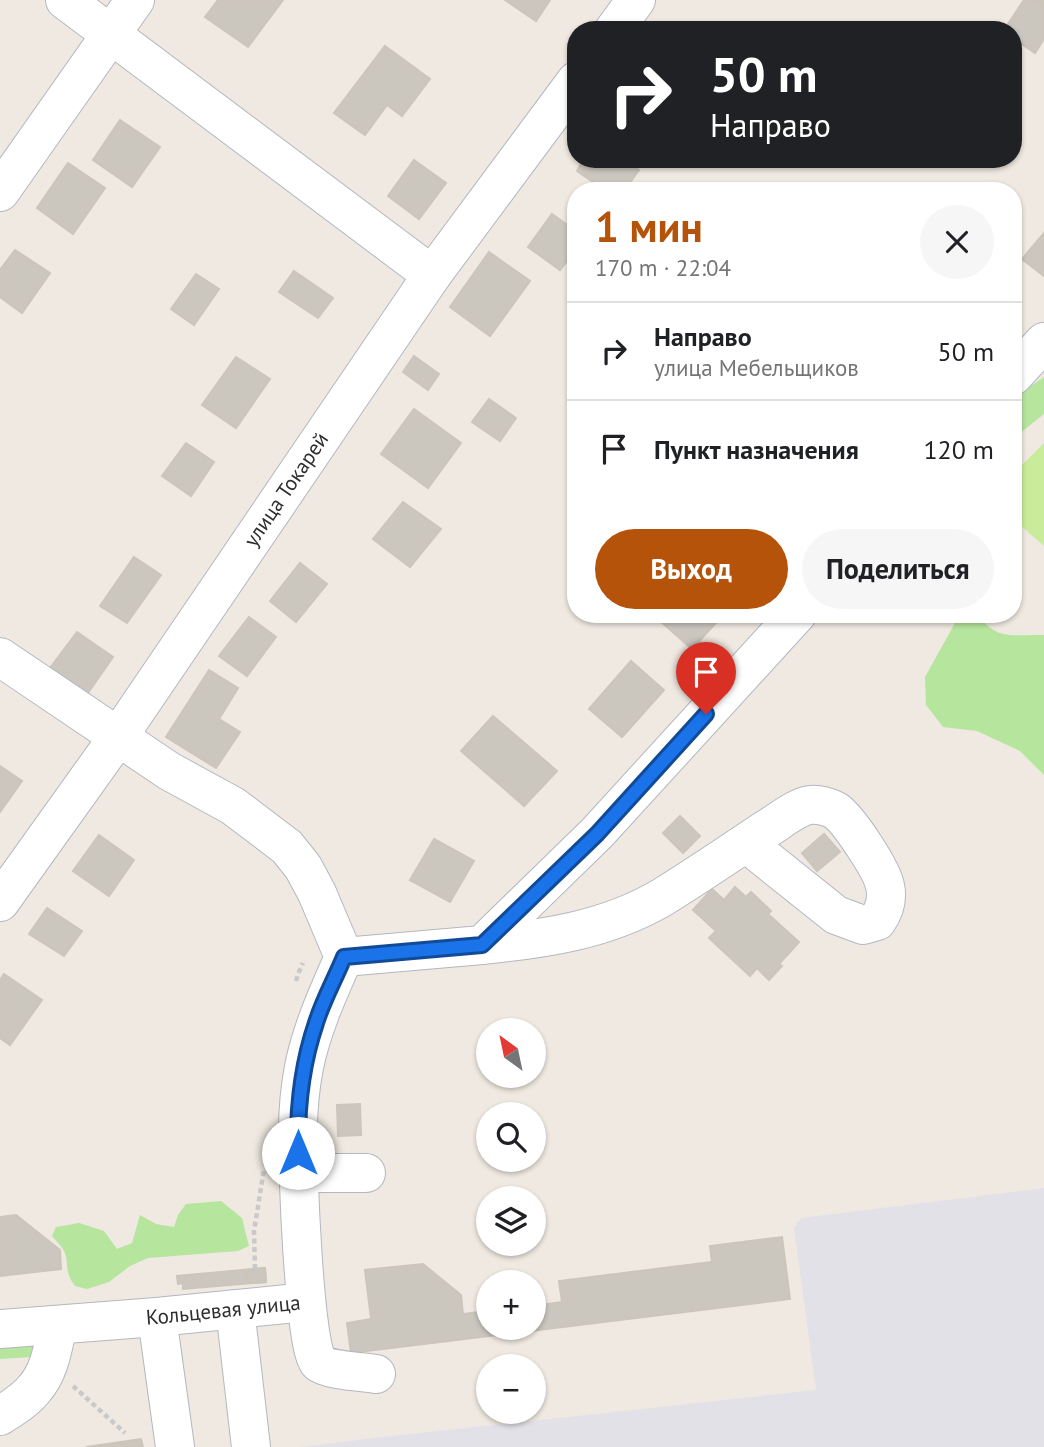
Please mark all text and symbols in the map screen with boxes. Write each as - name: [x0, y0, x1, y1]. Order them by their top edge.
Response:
- text: 50 m: [710, 42, 817, 106]
- icon: right: [595, 49, 686, 140]
- text: Направо: [710, 104, 831, 146]
- text: 1 мин: [595, 199, 703, 254]
- button: close: [920, 205, 994, 279]
- text: 170 m · 22:04: [595, 253, 731, 282]
- text: Направо: [654, 320, 752, 353]
- icon: right: [595, 332, 633, 370]
- text: 50 m: [938, 335, 994, 368]
- text: улица Мебельщиков: [654, 353, 859, 382]
- street label: улица Токарей: [237, 427, 334, 552]
- icon: arrive: [595, 430, 633, 468]
- text: Пункт назначения: [654, 433, 859, 466]
- text: 120 m: [923, 433, 994, 466]
- button: Выход: [595, 529, 788, 609]
- button: Поделиться: [802, 529, 994, 609]
- pin: [676, 642, 736, 714]
- icon: arrive: [687, 653, 725, 691]
- north arrow: [476, 1018, 546, 1088]
- map controls: [476, 1018, 546, 1424]
- button: search: [476, 1102, 546, 1172]
- position arrow: [261, 1116, 335, 1190]
- button: layers: [476, 1186, 546, 1256]
- button: +: [476, 1270, 546, 1340]
- street label: Кольцевая улица: [145, 1289, 302, 1331]
- button: −: [476, 1354, 546, 1424]

